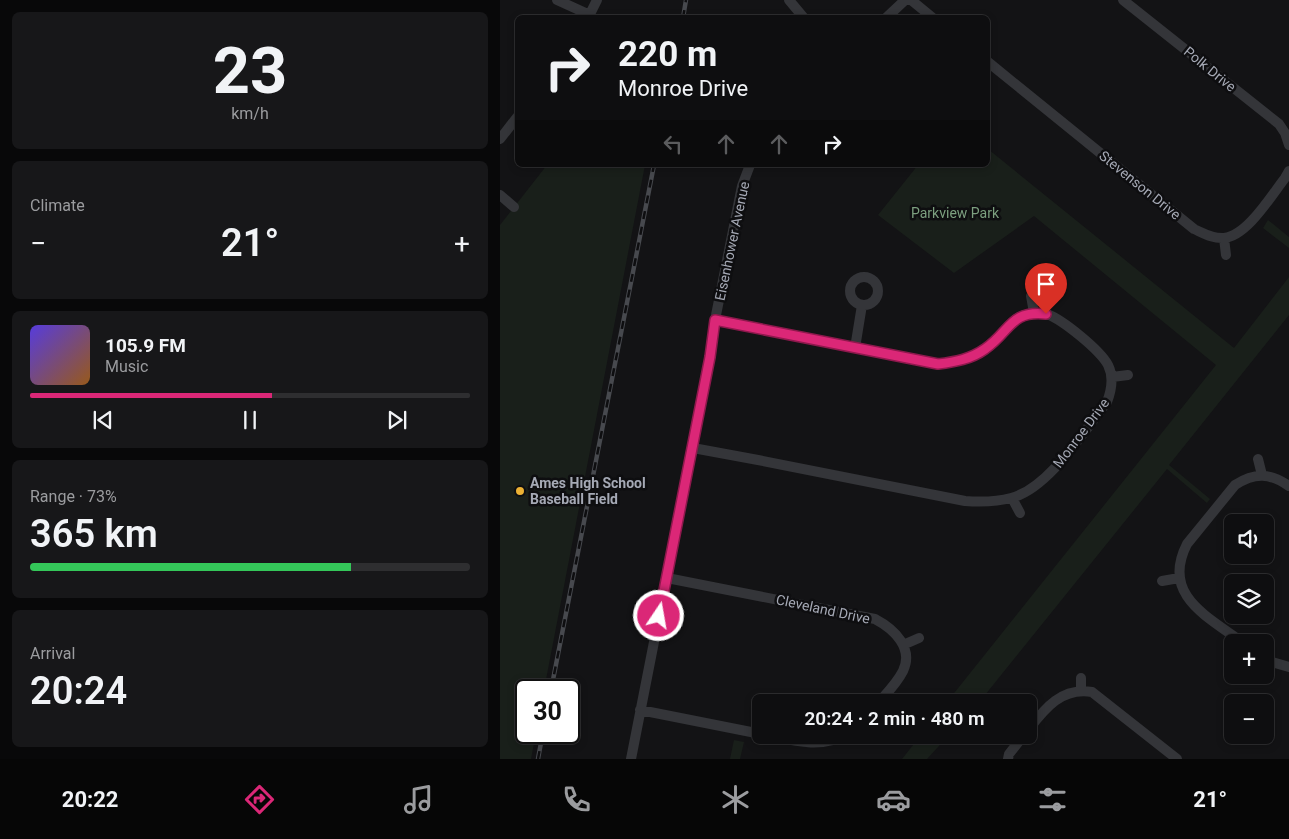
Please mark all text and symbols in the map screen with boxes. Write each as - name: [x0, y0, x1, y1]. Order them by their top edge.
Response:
- text: 23: [213, 33, 287, 109]
- text: 220 m: [618, 34, 717, 75]
- icon: right: [535, 35, 600, 100]
- street label: Polk Drive: [1181, 43, 1239, 95]
- text: Monroe Drive: [618, 76, 748, 101]
- text: km/h: [231, 104, 269, 123]
- icon: left: [659, 130, 687, 158]
- icon: ahead: [712, 130, 740, 158]
- icon: ahead: [765, 130, 793, 158]
- icon: right: [818, 130, 846, 158]
- street label: Stevenson Drive: [1096, 147, 1184, 223]
- street label: Eisenhower Avenue: [712, 180, 752, 302]
- text: Climate: [30, 196, 85, 215]
- park label: Parkview Park: [911, 205, 1000, 221]
- text: 21°: [221, 221, 279, 265]
- text: −: [30, 227, 46, 260]
- text: +: [454, 227, 470, 260]
- pin: [1025, 263, 1067, 314]
- icon: arrive: [1032, 270, 1060, 298]
- text: 105.9 FM: [105, 334, 186, 357]
- text: Music: [105, 357, 148, 376]
- street label: Monroe Drive: [1050, 395, 1112, 471]
- icon: previous: [89, 406, 117, 434]
- icon: pause: [236, 406, 264, 434]
- icon: next: [383, 406, 411, 434]
- place label: Ames High School Baseball Field: [530, 475, 646, 507]
- marker: Ames High School Baseball Field: [514, 485, 526, 497]
- text: Range · 73%: [30, 487, 117, 506]
- text: 365 km: [30, 512, 158, 556]
- map controls: [1224, 514, 1274, 744]
- button: sound: [1224, 514, 1274, 564]
- button: layers: [1224, 574, 1274, 624]
- position arrow: [632, 589, 684, 641]
- street label: Cleveland Drive: [775, 591, 871, 627]
- button: +: [1224, 634, 1274, 684]
- text: Arrival: [30, 644, 75, 663]
- text: 20:24: [30, 669, 127, 713]
- speed limit sign: 30: [515, 679, 580, 744]
- button: −: [1224, 694, 1274, 744]
- text: 20:24 · 2 min · 480 m: [804, 707, 985, 730]
- icon: directions: [242, 782, 277, 817]
- icon: music: [401, 782, 436, 817]
- icon: phone: [559, 782, 594, 817]
- icon: climate: [718, 782, 753, 817]
- icon: car: [876, 782, 911, 817]
- icon: filters: [1035, 782, 1070, 817]
- text: 20:22: [62, 787, 118, 812]
- text: 21°: [1193, 787, 1227, 812]

